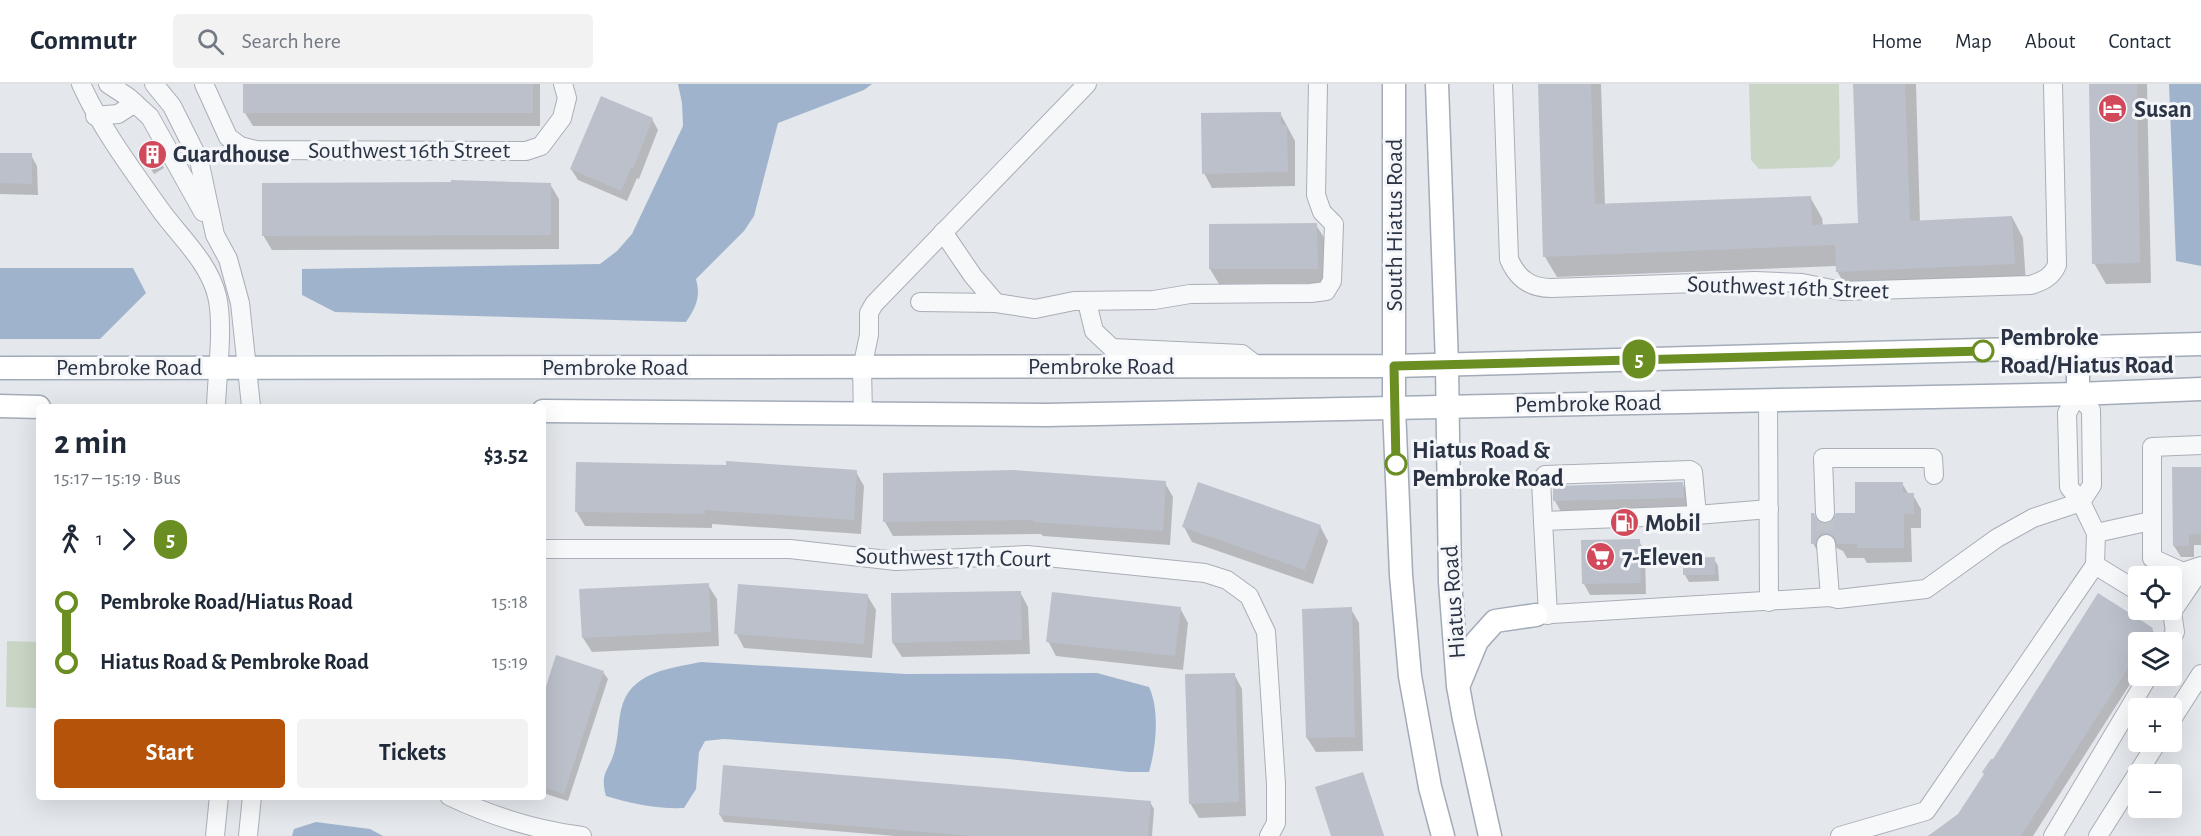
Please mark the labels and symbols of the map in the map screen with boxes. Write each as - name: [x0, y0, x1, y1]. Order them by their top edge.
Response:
- hotel icon: Susan: [2097, 93, 2129, 125]
- place label: Susan: [2134, 98, 2192, 122]
- building icon: Guardhouse: [136, 138, 168, 170]
- street label: Southwest 16th Street: [308, 139, 510, 163]
- street label: South Hiatus Road: [1383, 139, 1407, 311]
- place label: Guardhouse: [173, 143, 290, 167]
- street label: Southwest 16th Street: [1687, 272, 1890, 304]
- place label: Pembroke Road/Hiatus Road: [2000, 326, 2174, 378]
- line badge: 5: [1620, 340, 1658, 378]
- marker: Pembroke Road/Hiatus Road: [1972, 340, 1994, 362]
- street label: Pembroke Road: [1028, 355, 1174, 379]
- street label: Pembroke Road: [56, 356, 202, 380]
- street label: Pembroke Road: [542, 356, 688, 380]
- street label: Pembroke Road: [1514, 391, 1662, 417]
- place label: Hiatus Road & Pembroke Road: [1412, 439, 1564, 491]
- marker: Hiatus Road & Pembroke Road: [1385, 453, 1407, 475]
- fuel station icon: Mobil: [1608, 507, 1640, 539]
- place label: Mobil: [1645, 512, 1701, 536]
- supermarket icon: 7-Eleven: [1585, 541, 1617, 573]
- street label: Southwest 17th Court: [855, 544, 1051, 572]
- street label: Hiatus Road: [1438, 544, 1470, 660]
- place label: 7-Eleven: [1622, 546, 1703, 570]

